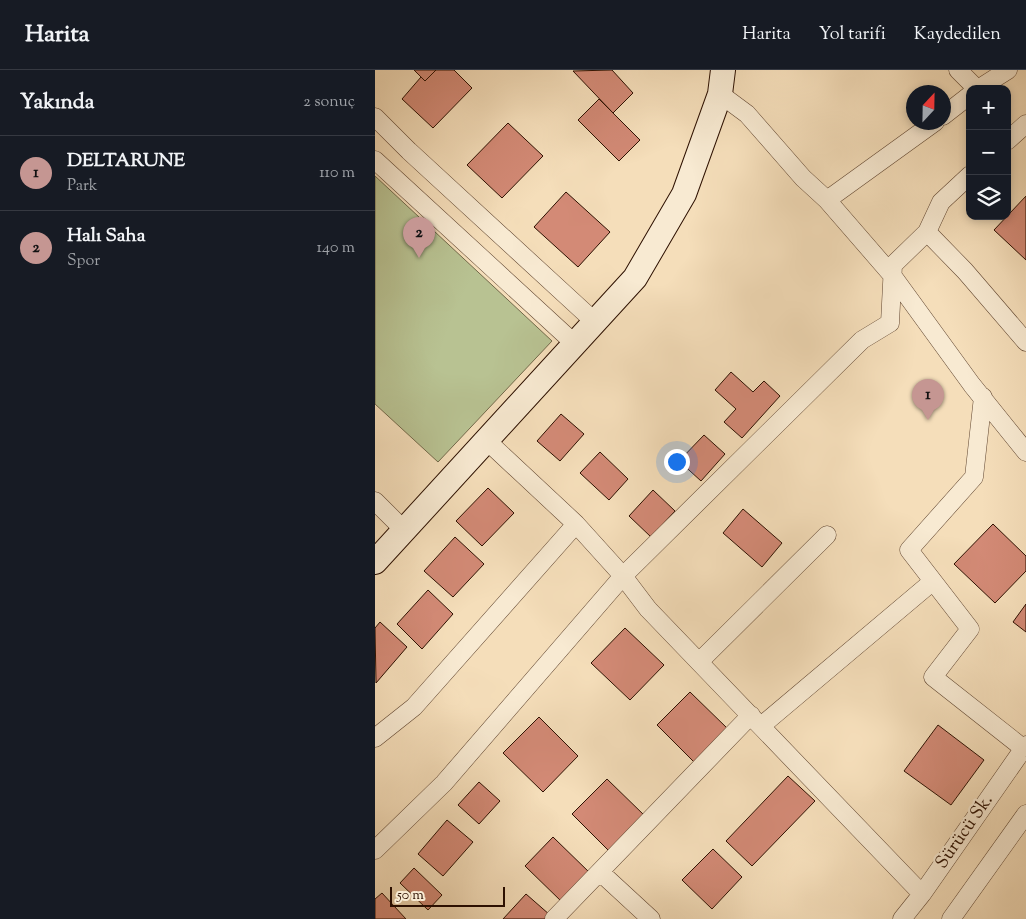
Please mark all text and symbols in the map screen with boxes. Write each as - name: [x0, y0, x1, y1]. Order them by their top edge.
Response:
- text: Harita: [25, 18, 90, 52]
- text: Harita: [742, 22, 791, 48]
- text: Yol tarifi: [819, 22, 886, 48]
- text: Kaydedilen: [914, 22, 1001, 48]
- north arrow: [906, 85, 951, 130]
- map controls: [966, 85, 1011, 220]
- button: +: [966, 85, 1011, 130]
- text: Yakında: [20, 88, 94, 118]
- text: 2 sonuç: [303, 91, 355, 114]
- button: −: [966, 130, 1011, 175]
- text: DELTARUNE: [67, 148, 185, 175]
- text: 1: [33, 162, 39, 185]
- text: 110 m: [319, 162, 355, 185]
- text: Park: [67, 175, 98, 198]
- button: layers: [966, 175, 1011, 220]
- pin: 2: [403, 217, 435, 258]
- text: Halı Saha: [67, 223, 146, 250]
- text: 2: [32, 237, 40, 260]
- text: 140 m: [317, 237, 355, 260]
- text: Spor: [67, 250, 100, 273]
- pin: 1: [912, 379, 944, 420]
- your location: [664, 449, 690, 475]
- street label: Sürücü Sk.: [930, 789, 1000, 875]
- scale bar: [390, 884, 505, 907]
- text: 50 m: [397, 886, 424, 906]

